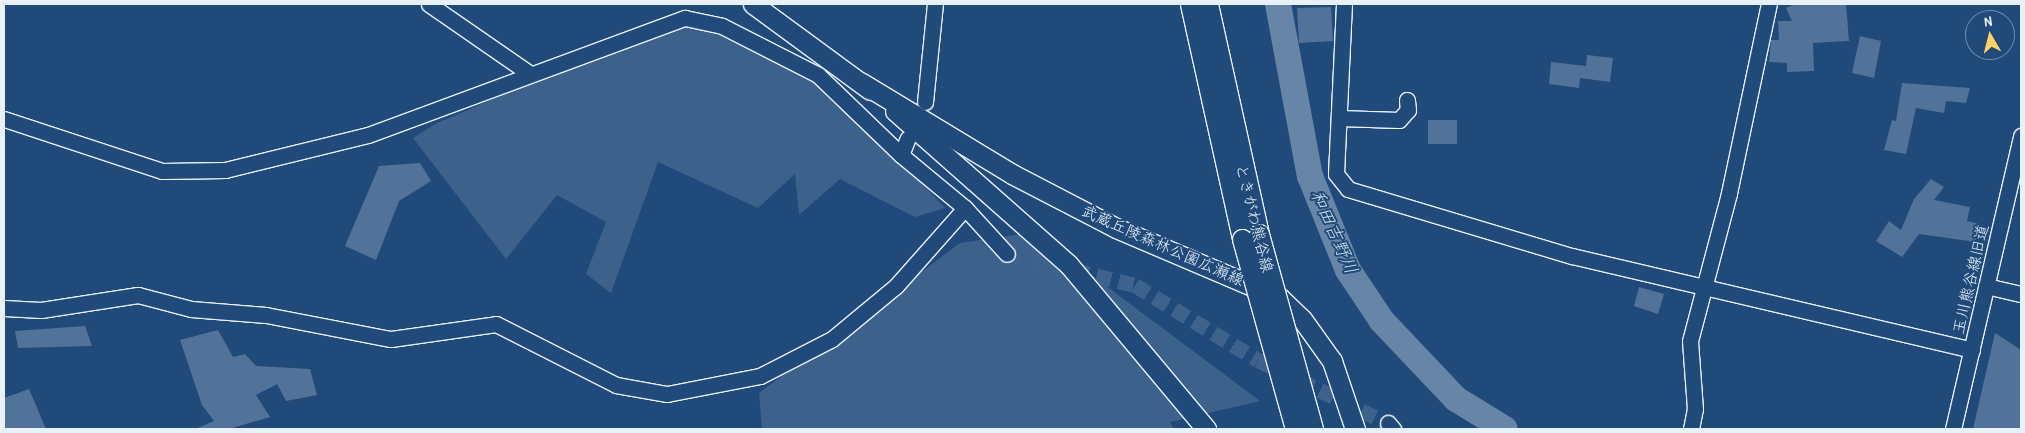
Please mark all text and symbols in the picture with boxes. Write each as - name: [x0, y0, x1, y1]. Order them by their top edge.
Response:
- north arrow: [1965, 10, 2015, 60]
- text: N: [1983, 11, 1993, 31]
- street label: ときがわ熊谷線: [1232, 161, 1278, 275]
- water label: 和田吉野川: [1306, 186, 1362, 278]
- street label: 武蔵丘陵森林公園広瀬線: [1079, 200, 1247, 290]
- street label: 玉川熊谷線旧道: [1948, 222, 1992, 336]

